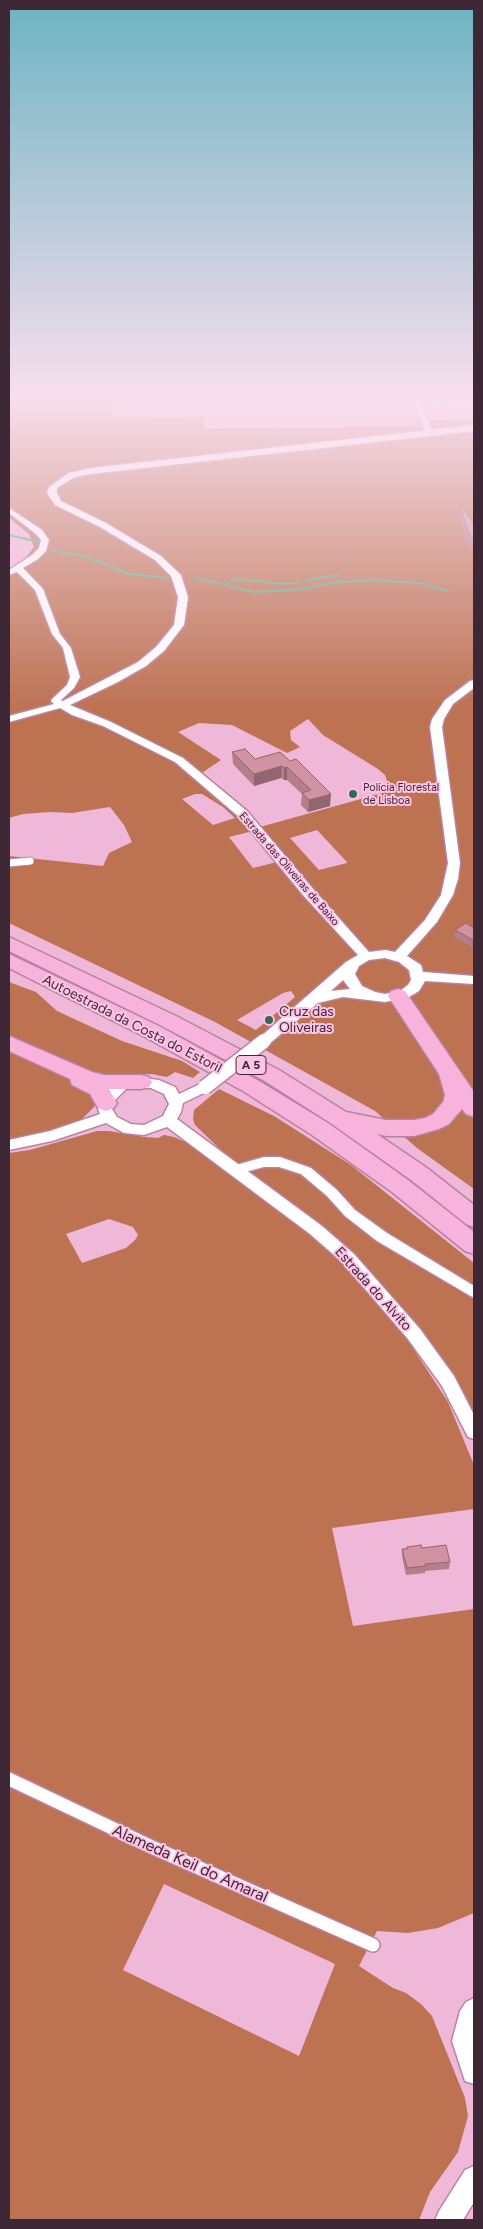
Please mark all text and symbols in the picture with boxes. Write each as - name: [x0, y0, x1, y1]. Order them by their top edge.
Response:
- place label: Polícia Florestal de Lisboa: [363, 781, 439, 807]
- marker: Polícia Florestal de Lisboa: [347, 788, 359, 800]
- street label: Estrada das Oliveiras de Baixo: [236, 809, 342, 929]
- street label: Autoestrada da Costa do Estoril: [39, 971, 225, 1077]
- place label: Cruz das Oliveiras: [279, 1004, 334, 1036]
- marker: Cruz das Oliveiras: [263, 1014, 275, 1026]
- road number: A 5: [236, 1056, 266, 1074]
- street label: Estrada do Alvito: [331, 1244, 415, 1334]
- street label: Alameda Keil do Amaral: [109, 1821, 271, 1907]

